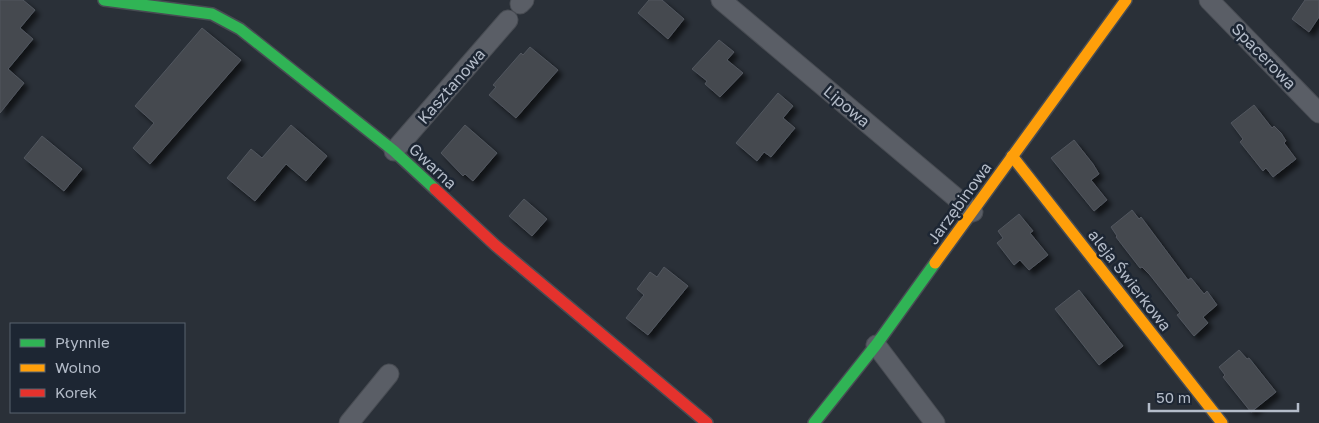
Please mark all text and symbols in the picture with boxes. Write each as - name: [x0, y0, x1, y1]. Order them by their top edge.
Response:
- street label: Spacerowa: [1228, 19, 1300, 93]
- street label: Kasztanowa: [413, 44, 489, 128]
- street label: Lipowa: [820, 81, 874, 131]
- street label: Gwarna: [405, 139, 461, 193]
- street label: Jarzębinowa: [922, 158, 996, 248]
- street label: aleja Świerkowa: [1084, 225, 1176, 335]
- legend: [10, 323, 185, 413]
- text: Płynnie: [55, 333, 110, 351]
- text: Wolno: [55, 358, 101, 376]
- scale bar: [1149, 380, 1298, 412]
- text: Korek: [55, 383, 97, 401]
- text: 50 m: [1156, 388, 1191, 406]

